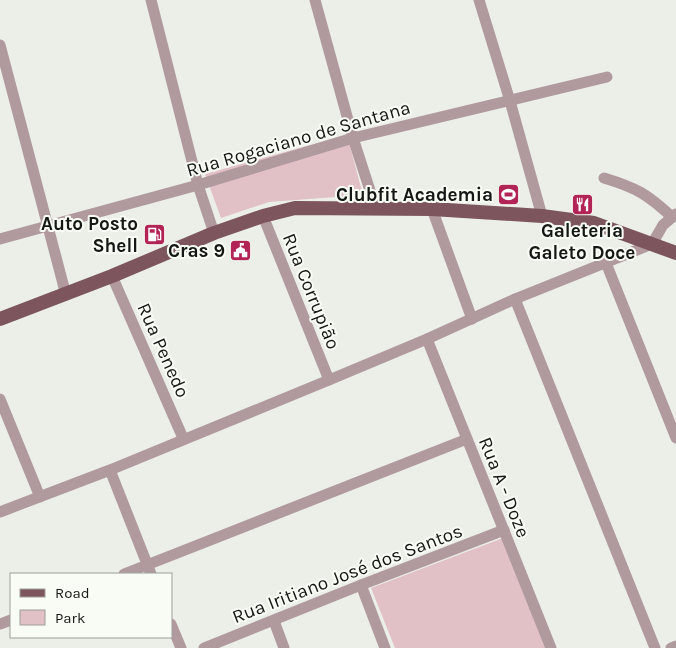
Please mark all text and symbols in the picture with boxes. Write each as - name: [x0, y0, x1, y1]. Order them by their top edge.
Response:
- street label: Rua Rogaciano de Santana: [184, 96, 413, 182]
- sports icon: Clubfit Academia: [497, 182, 521, 206]
- place label: Clubfit Academia: [336, 184, 493, 206]
- restaurant icon: Galeteria Galeto Doce: [570, 192, 594, 216]
- place label: Auto Posto Shell: [41, 213, 138, 257]
- place label: Galeteria Galeto Doce: [529, 220, 635, 264]
- fuel station icon: Auto Posto Shell: [142, 222, 166, 246]
- street label: Rua Corrupião: [278, 230, 344, 353]
- public building icon: Cras 9: [229, 238, 253, 262]
- place label: Cras 9: [168, 240, 225, 262]
- street label: Rua Penedo: [132, 300, 194, 401]
- street label: Rua A - Doze: [474, 434, 534, 541]
- street label: Rua Iritiano José dos Santos: [229, 520, 466, 628]
- legend: [10, 573, 172, 638]
- text: Road: [55, 584, 90, 602]
- text: Park: [55, 609, 85, 627]

